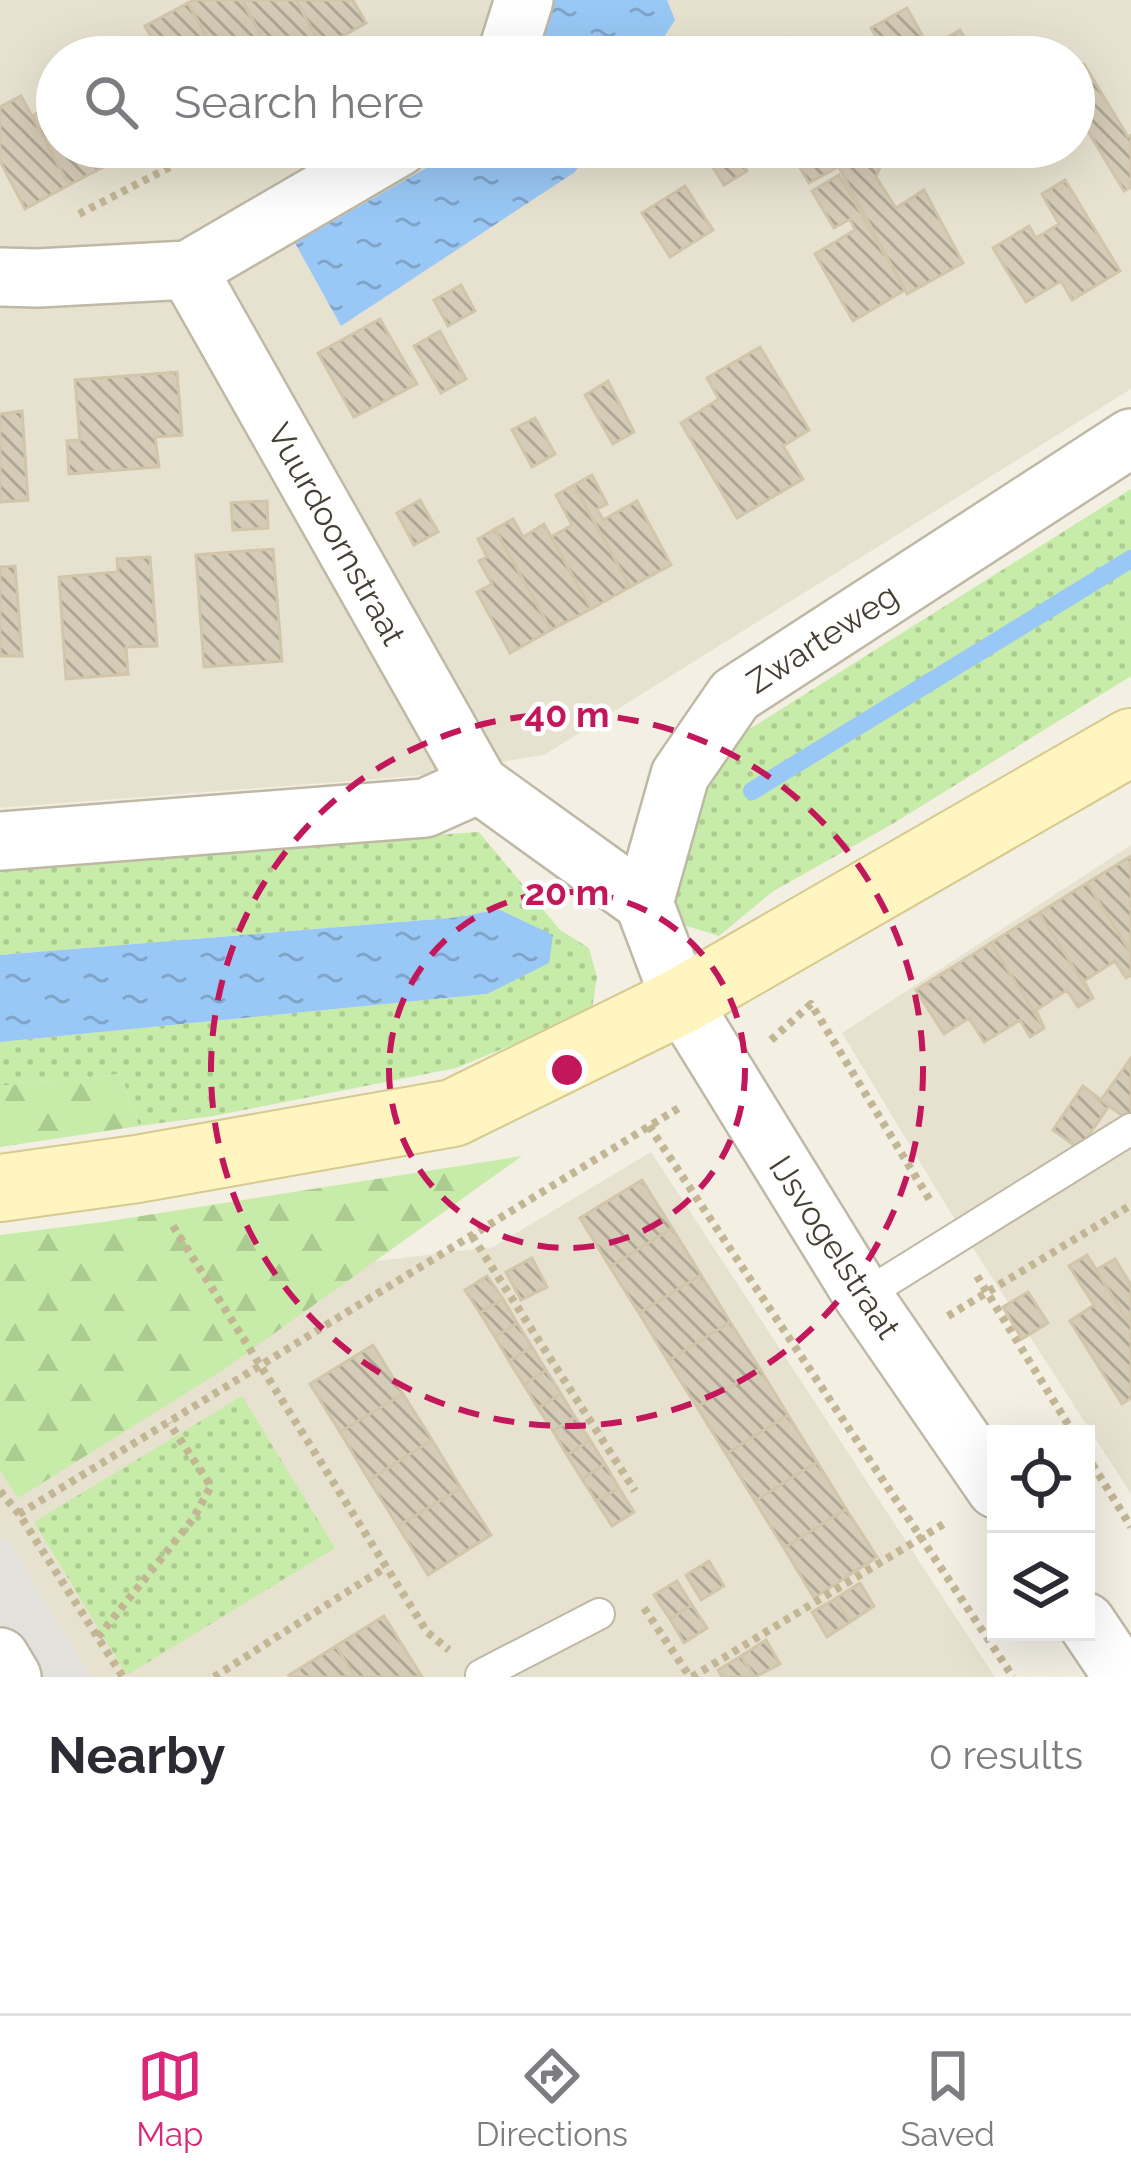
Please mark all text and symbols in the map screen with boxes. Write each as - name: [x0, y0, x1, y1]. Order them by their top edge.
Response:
- search box: [36, 36, 1095, 168]
- icon: search: [78, 69, 144, 135]
- text: Search here: [174, 76, 424, 129]
- street label: Vuurdoornstraat: [260, 417, 414, 652]
- street label: Zwarteweg: [740, 575, 905, 702]
- text: 40 m: [525, 693, 609, 735]
- text: 20 m: [525, 871, 609, 913]
- centre of rings: [546, 1049, 588, 1091]
- street label: IJsvogelstraat: [761, 1149, 908, 1346]
- map controls: [987, 1425, 1095, 1641]
- button: locate: [987, 1425, 1095, 1533]
- button: layers: [987, 1533, 1095, 1641]
- text: Nearby: [48, 1725, 225, 1785]
- text: 0 results: [929, 1732, 1083, 1778]
- tab: Map: [136, 2043, 203, 2154]
- tab: Directions: [476, 2043, 628, 2154]
- tab: Saved: [900, 2043, 995, 2154]

